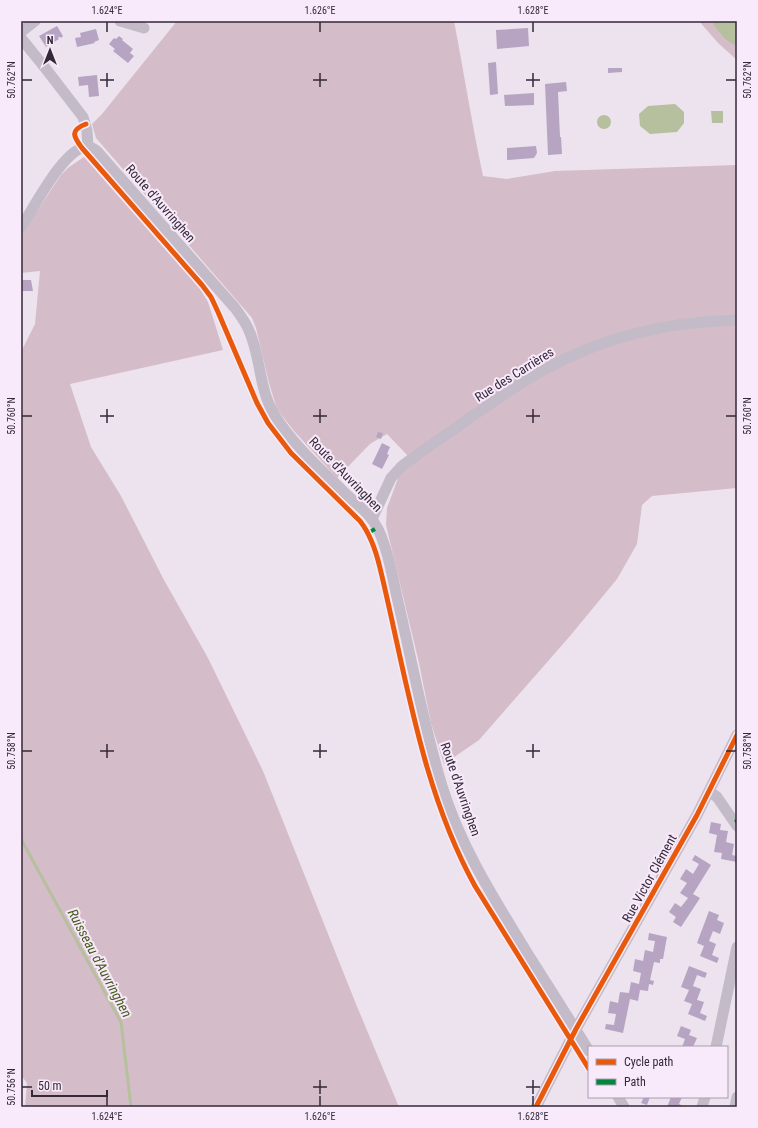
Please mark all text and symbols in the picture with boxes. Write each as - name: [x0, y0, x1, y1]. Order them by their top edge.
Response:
- text: 1.624°E: [91, 5, 123, 16]
- text: 1.626°E: [304, 5, 336, 16]
- text: 1.628°E: [517, 5, 549, 16]
- north arrow: [30, 30, 70, 70]
- text: N: [47, 34, 54, 47]
- text: 50.762°N: [6, 61, 17, 99]
- text: 50.762°N: [742, 61, 753, 99]
- street label: Route d'Auvringhen: [123, 161, 198, 245]
- street label: Rue des Carrières: [472, 344, 557, 405]
- text: 50.760°N: [6, 397, 17, 435]
- text: 50.760°N: [742, 397, 753, 435]
- street label: Route d'Auvringhen: [306, 434, 385, 515]
- text: 50.758°N: [6, 732, 17, 770]
- text: 50.758°N: [742, 732, 753, 770]
- street label: Route d'Auvringhen: [437, 740, 484, 838]
- street label: Rue Victor Clément: [619, 832, 680, 925]
- water label: Ruisseau d'Auvringhen: [65, 906, 135, 1020]
- legend: [588, 1046, 728, 1098]
- text: Cycle path: [624, 1055, 674, 1069]
- text: 50.756°N: [6, 1068, 17, 1106]
- scale bar: [32, 1072, 107, 1098]
- text: Path: [624, 1075, 646, 1089]
- text: 50 m: [38, 1079, 62, 1093]
- text: 1.624°E: [91, 1111, 123, 1122]
- text: 1.626°E: [304, 1111, 336, 1122]
- text: 1.628°E: [517, 1111, 549, 1122]

